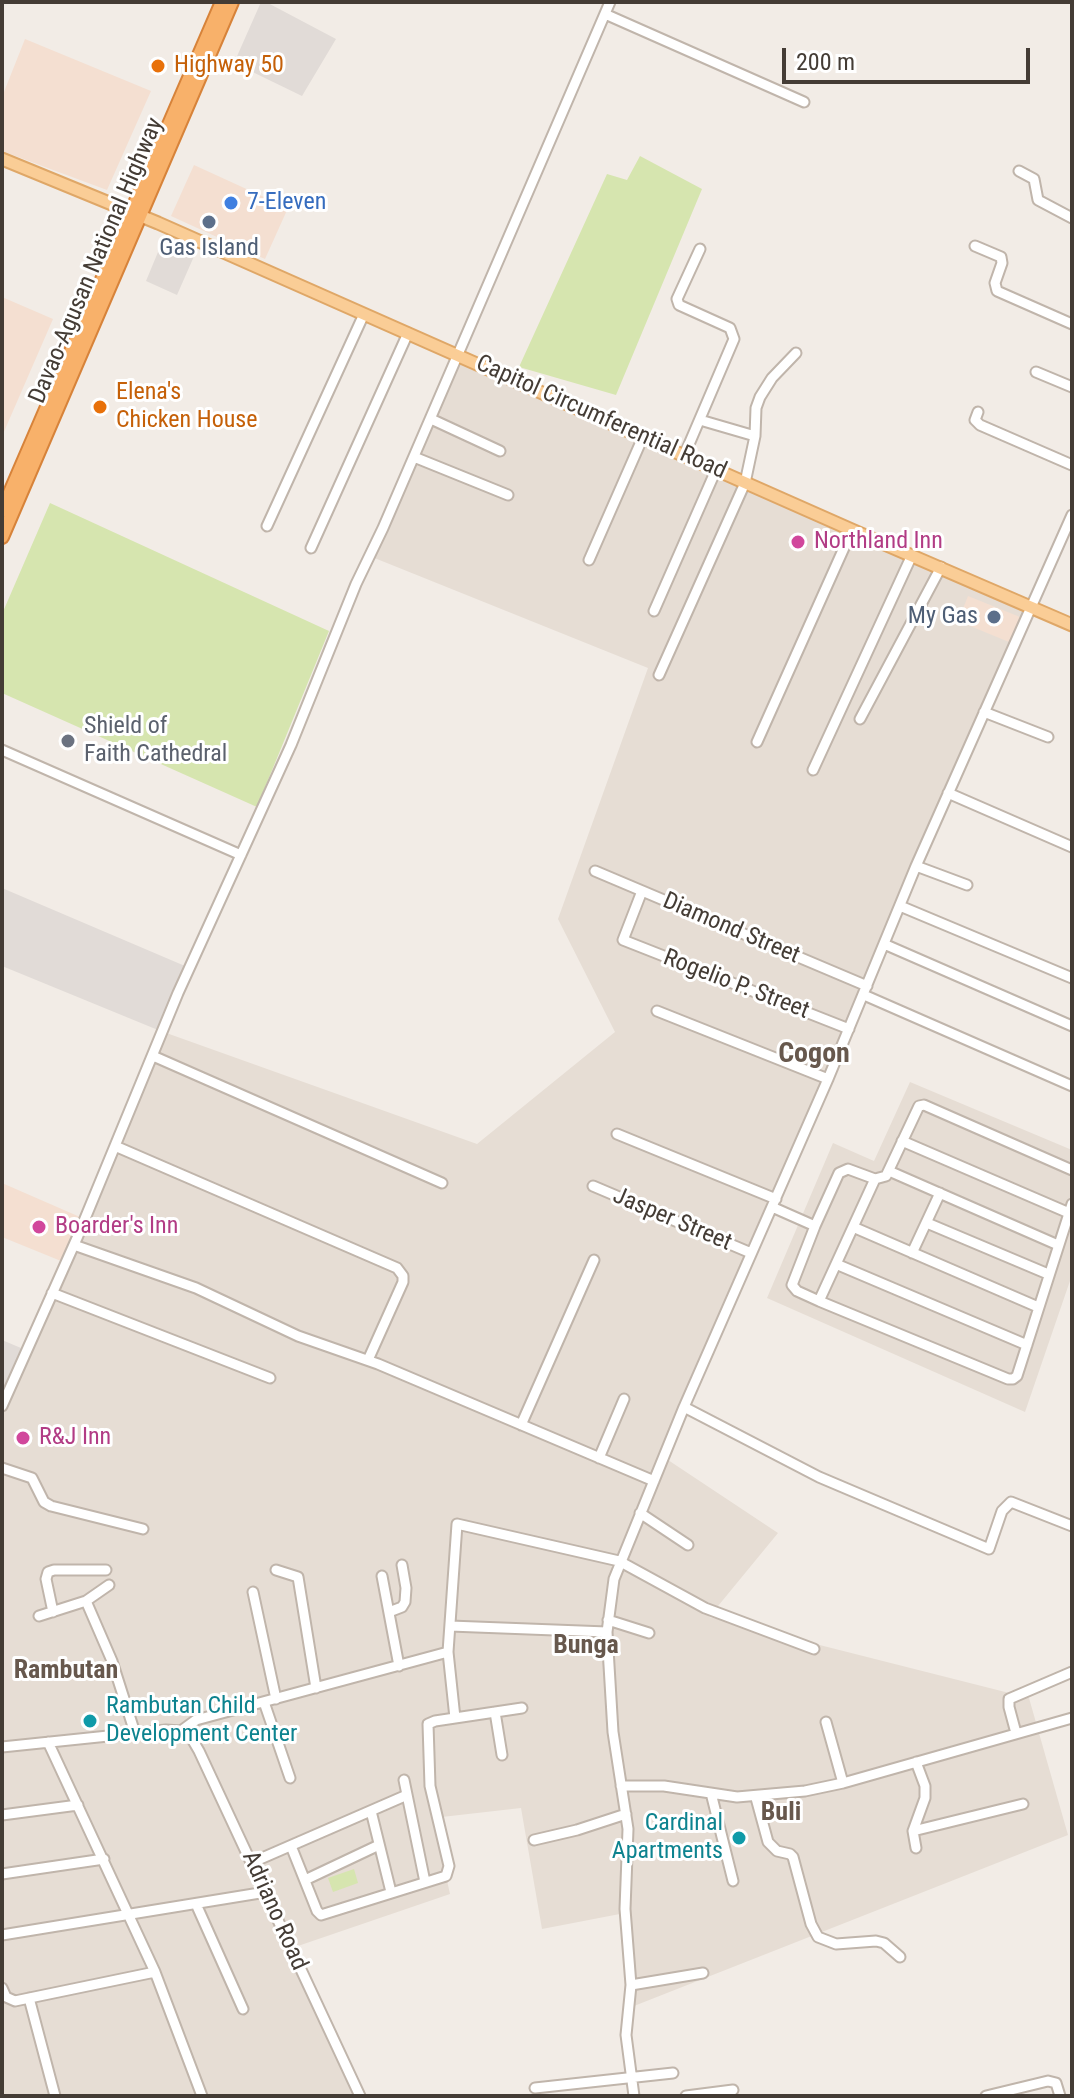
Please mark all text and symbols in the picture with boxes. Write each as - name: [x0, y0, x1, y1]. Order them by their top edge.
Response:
- scale bar: [786, 32, 1034, 82]
- text: 200 m: [796, 48, 855, 76]
- place label: Highway 50: [174, 52, 284, 80]
- marker: Highway 50: [149, 57, 167, 75]
- street label: Davao-Agusan National Highway: [24, 114, 170, 408]
- place label: 7-Eleven: [247, 189, 326, 217]
- marker: 7-Eleven: [222, 194, 240, 212]
- marker: Gas Island: [200, 213, 218, 231]
- place label: Gas Island: [159, 235, 259, 263]
- street label: Capitol Circumferential Road: [471, 350, 731, 486]
- place label: Elena's Chicken House: [116, 379, 257, 435]
- marker: Elena's Chicken House: [91, 398, 109, 416]
- place label: Northland Inn: [814, 528, 943, 556]
- marker: Northland Inn: [789, 533, 807, 551]
- place label: My Gas: [908, 603, 978, 631]
- marker: My Gas: [985, 608, 1003, 626]
- place label: Shield of Faith Cathedral: [84, 713, 227, 769]
- marker: Shield of Faith Cathedral: [59, 732, 77, 750]
- street label: Diamond Street: [658, 887, 804, 971]
- street label: Rogelio P. Street: [659, 944, 813, 1026]
- district label: Cogon: [778, 1038, 850, 1072]
- street label: Jasper Street: [608, 1182, 736, 1258]
- place label: Boarder's Inn: [55, 1213, 178, 1241]
- marker: Boarder's Inn: [30, 1218, 48, 1236]
- place label: R&J Inn: [39, 1424, 111, 1452]
- marker: R&J Inn: [14, 1429, 32, 1447]
- district label: Bunga: [553, 1630, 619, 1662]
- district label: Rambutan: [14, 1655, 118, 1687]
- place label: Rambutan Child Development Center: [106, 1693, 297, 1749]
- marker: Rambutan Child Development Center: [81, 1712, 99, 1730]
- district label: Buli: [761, 1797, 801, 1829]
- place label: Cardinal Apartments: [612, 1810, 723, 1866]
- marker: Cardinal Apartments: [730, 1829, 748, 1847]
- street label: Adriano Road: [235, 1847, 313, 1975]

